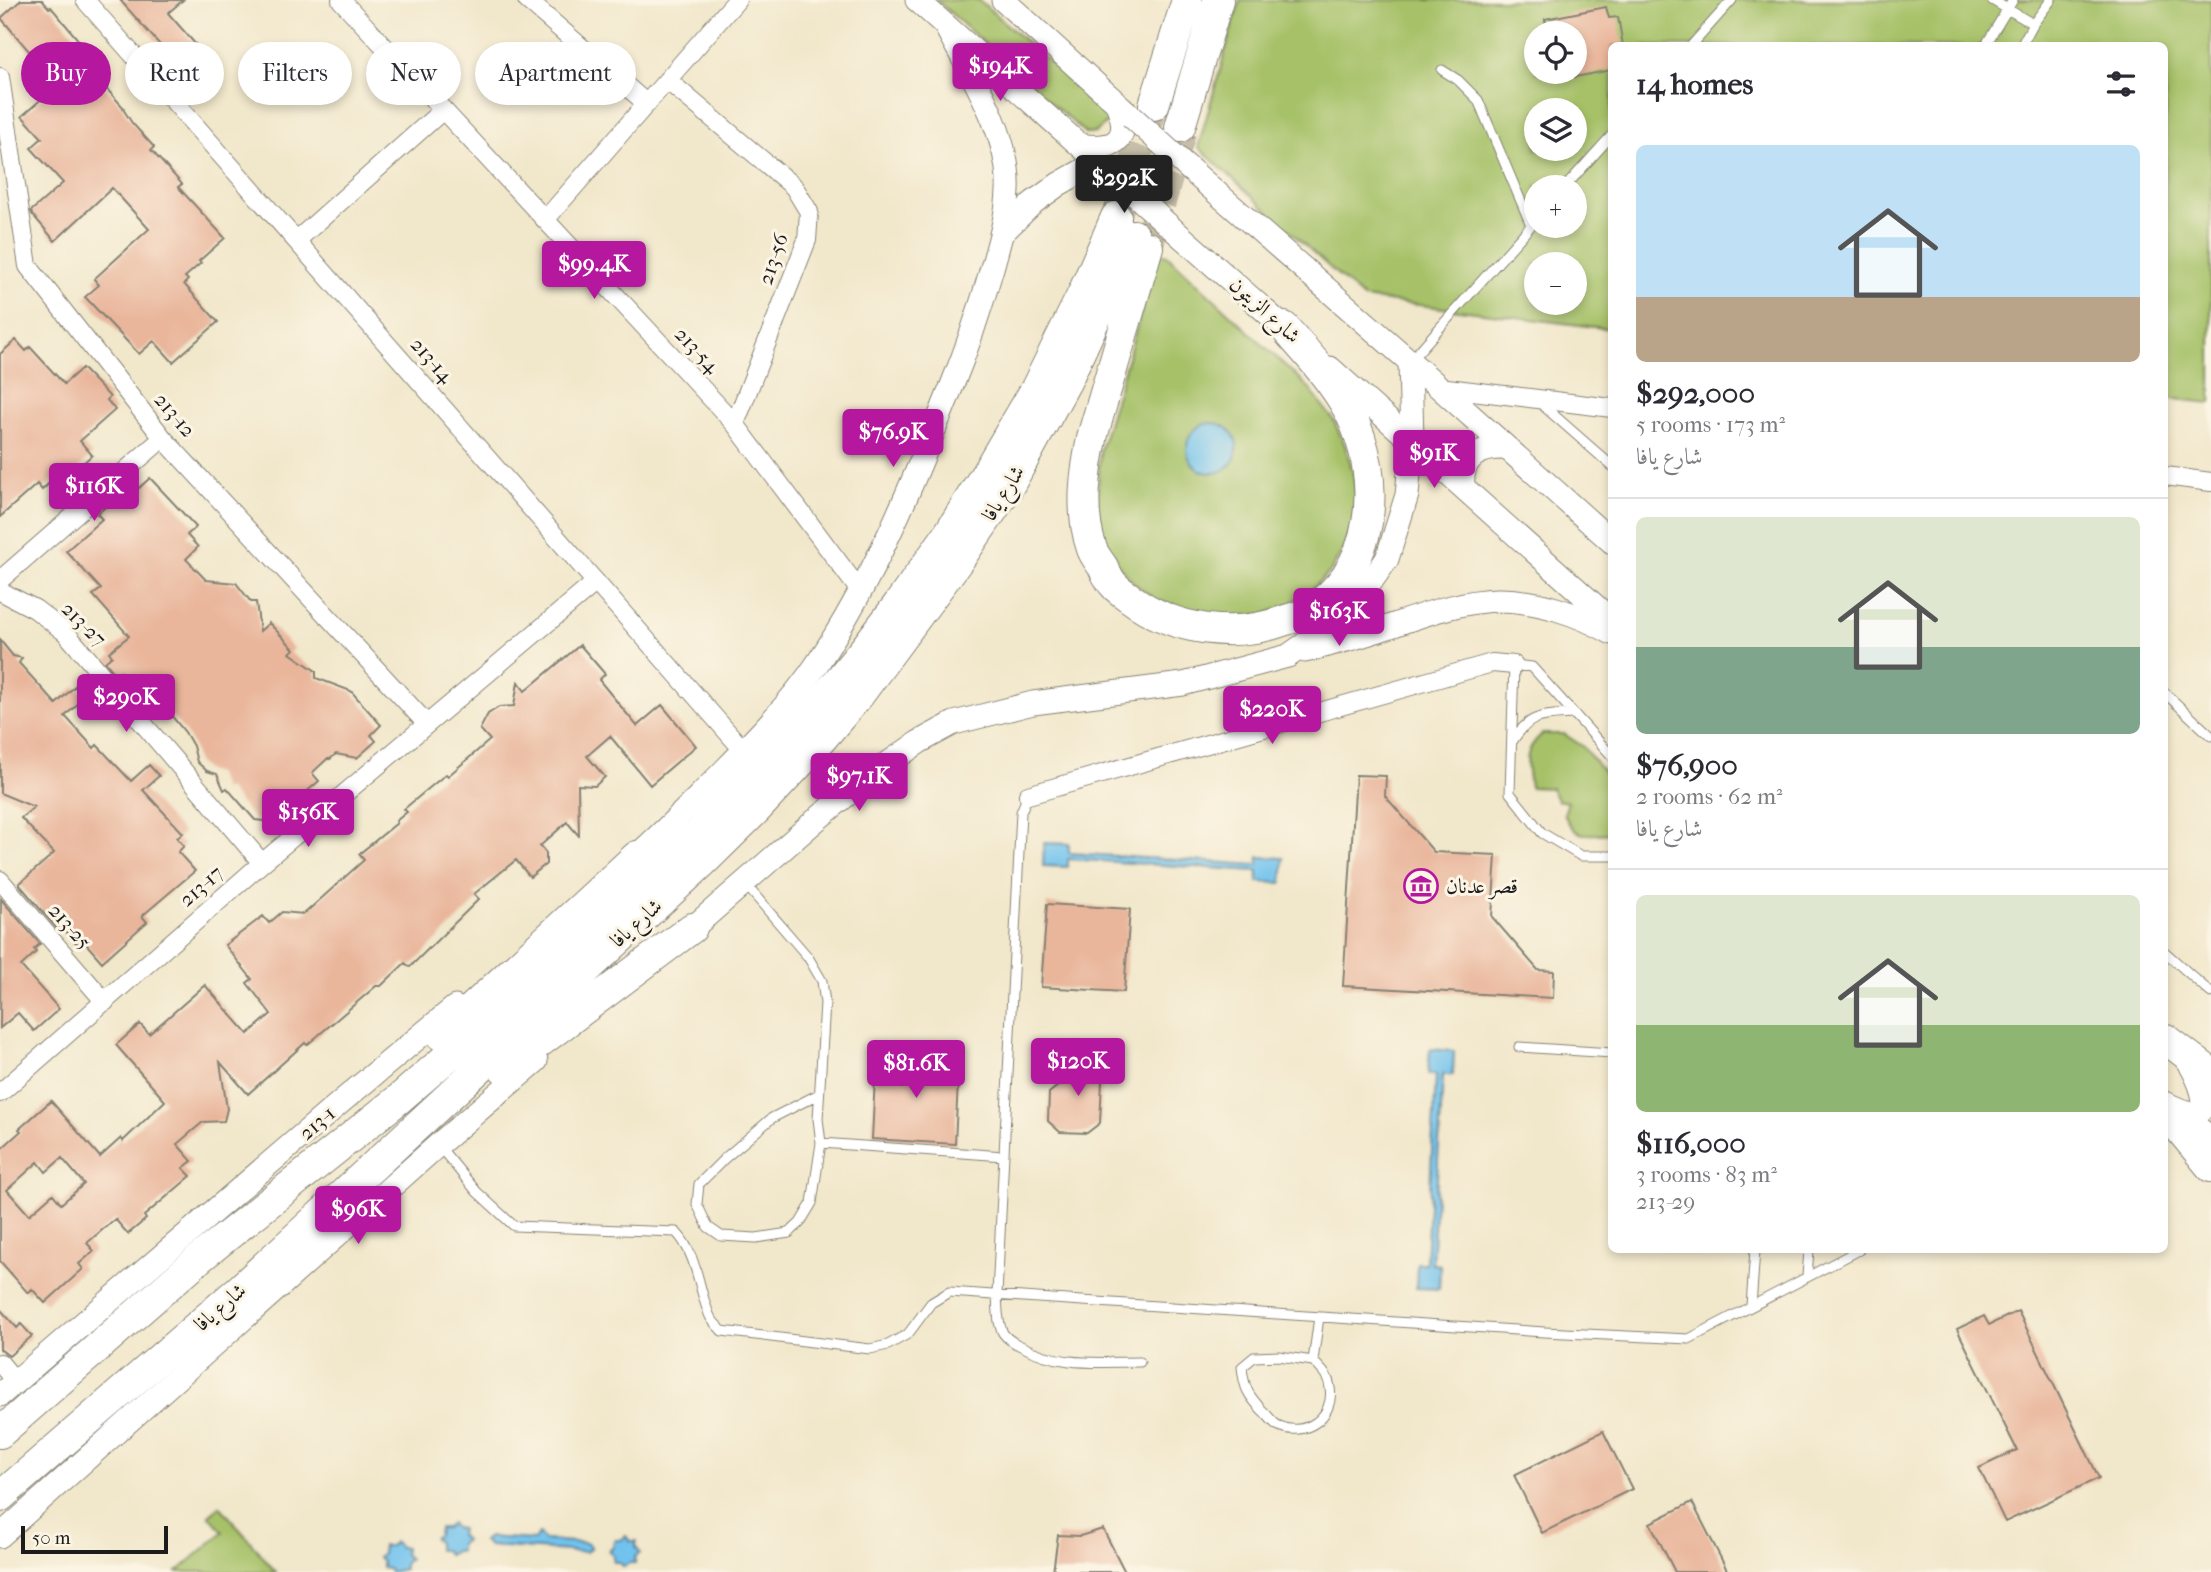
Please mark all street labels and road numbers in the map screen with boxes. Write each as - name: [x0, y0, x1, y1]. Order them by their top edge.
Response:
- street label: 213-56: [753, 230, 793, 288]
- street label: شارع الزيتون: [1221, 272, 1305, 352]
- street label: 213-54: [670, 322, 725, 378]
- street label: 213-14: [406, 332, 459, 388]
- street label: 213-12: [150, 388, 201, 442]
- street label: شارع يافا: [977, 461, 1034, 528]
- street label: 213-27: [57, 597, 111, 651]
- street label: 213-17: [174, 861, 228, 911]
- street label: شارع يافا: [605, 894, 671, 957]
- street label: 213-25: [44, 898, 96, 954]
- street label: 213-1: [294, 1101, 340, 1145]
- street label: شارع يافا: [189, 1278, 255, 1341]

